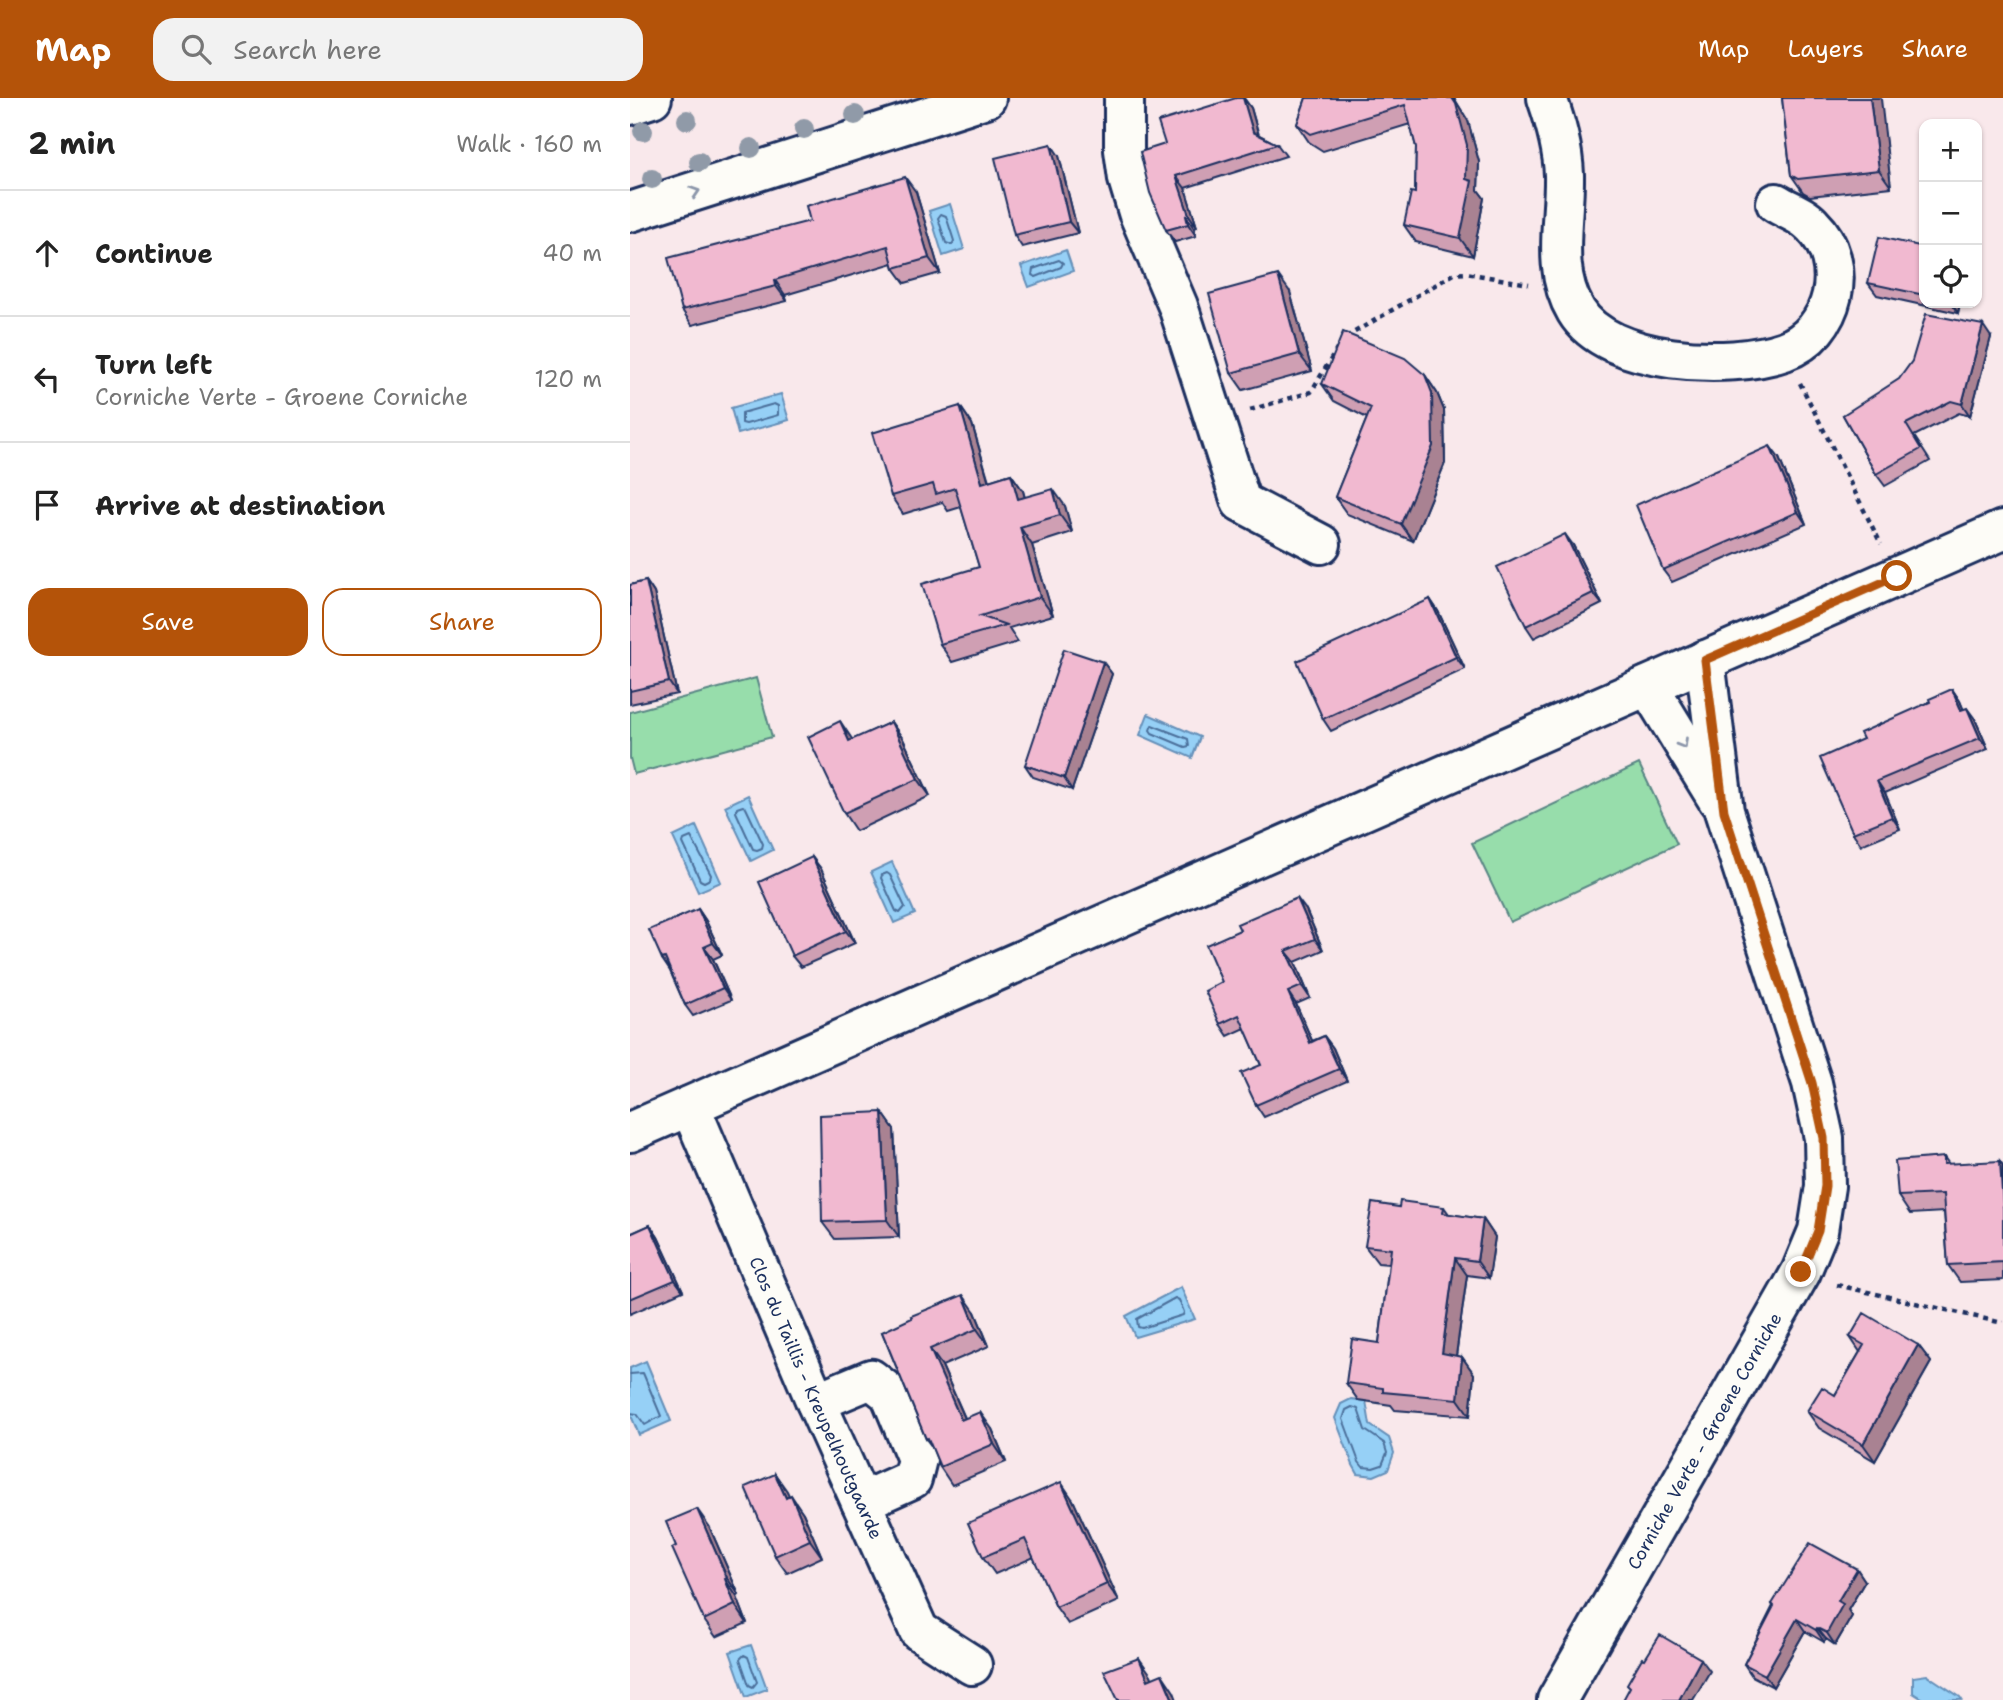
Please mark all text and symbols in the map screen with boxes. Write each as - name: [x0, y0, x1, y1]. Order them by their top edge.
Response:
- search box: [153, 18, 643, 81]
- text: Map: [35, 27, 111, 72]
- icon: search: [177, 30, 215, 68]
- text: Search here: [233, 32, 382, 67]
- text: Map: [1698, 33, 1749, 65]
- text: Layers: [1787, 33, 1864, 65]
- text: Share: [1902, 33, 1968, 65]
- map controls: [1919, 119, 1982, 308]
- button: +: [1919, 119, 1982, 182]
- text: 2 min: [28, 123, 115, 164]
- text: Walk · 160 m: [456, 129, 602, 159]
- button: −: [1919, 182, 1982, 245]
- one-way arrow: [689, 185, 701, 200]
- icon: ahead: [28, 234, 66, 272]
- text: Continue: [95, 236, 213, 271]
- text: 40 m: [542, 238, 602, 268]
- button: locate: [1919, 245, 1982, 308]
- text: Turn left: [95, 347, 212, 382]
- icon: left: [28, 360, 66, 398]
- text: 120 m: [534, 364, 602, 394]
- text: Corniche Verte - Groene Corniche: [95, 382, 468, 412]
- icon: arrive: [28, 486, 66, 524]
- text: Arrive at destination: [95, 488, 385, 523]
- route start: [1881, 560, 1912, 591]
- button: Save: [28, 588, 308, 656]
- button: Share: [322, 588, 602, 656]
- one-way arrow: [1675, 736, 1688, 749]
- street label: Clos du Taillis - Kreupelhoutgaarde: [744, 1253, 888, 1543]
- route end: [1785, 1256, 1816, 1287]
- street label: Corniche Verte - Groene Corniche: [1622, 1308, 1787, 1574]

